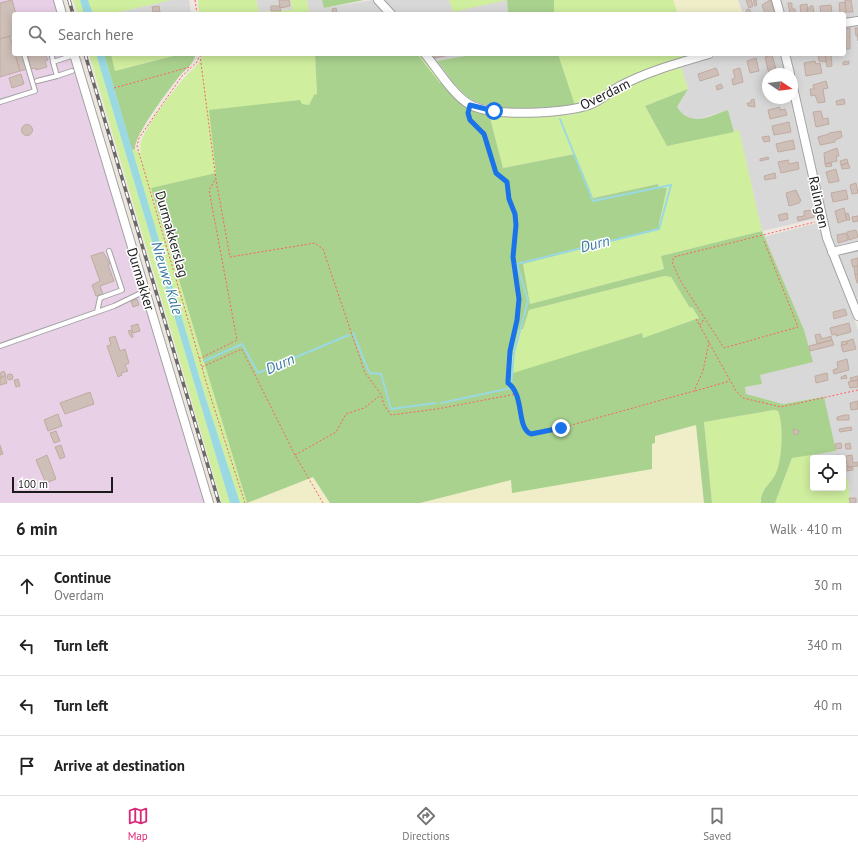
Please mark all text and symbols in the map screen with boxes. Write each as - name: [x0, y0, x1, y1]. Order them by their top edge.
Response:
- search box: [12, 12, 846, 56]
- icon: search: [26, 23, 48, 45]
- text: Search here: [58, 25, 134, 44]
- north arrow: [762, 68, 798, 104]
- street label: Overdam: [577, 74, 633, 114]
- route start: [485, 102, 503, 120]
- street label: Ralingen: [805, 174, 833, 230]
- street label: Durmakkerslag: [151, 189, 193, 279]
- water label: Durn: [578, 231, 612, 256]
- water label: Nieuwe Kale: [147, 239, 188, 317]
- street label: Durmakker: [123, 245, 159, 313]
- water label: Durn: [262, 349, 297, 378]
- route end: [552, 419, 570, 437]
- map controls: [810, 455, 846, 491]
- button: locate: [810, 455, 846, 491]
- scale bar: [12, 475, 113, 494]
- text: 100 m: [18, 477, 48, 491]
- text: 6 min: [16, 518, 57, 540]
- text: Walk · 410 m: [770, 521, 842, 538]
- text: Continue: [54, 568, 111, 587]
- icon: ahead: [16, 575, 38, 597]
- text: 30 m: [814, 577, 842, 594]
- text: Overdam: [54, 587, 104, 604]
- icon: left: [16, 635, 38, 657]
- text: Turn left: [54, 636, 108, 655]
- text: 340 m: [807, 637, 842, 654]
- icon: left: [16, 695, 38, 717]
- text: Turn left: [54, 696, 108, 715]
- text: 40 m: [814, 697, 842, 714]
- icon: arrive: [16, 755, 38, 777]
- text: Arrive at destination: [54, 756, 185, 775]
- tab: Map: [127, 805, 149, 843]
- tab: Directions: [402, 805, 450, 843]
- tab: Saved: [703, 805, 731, 843]

